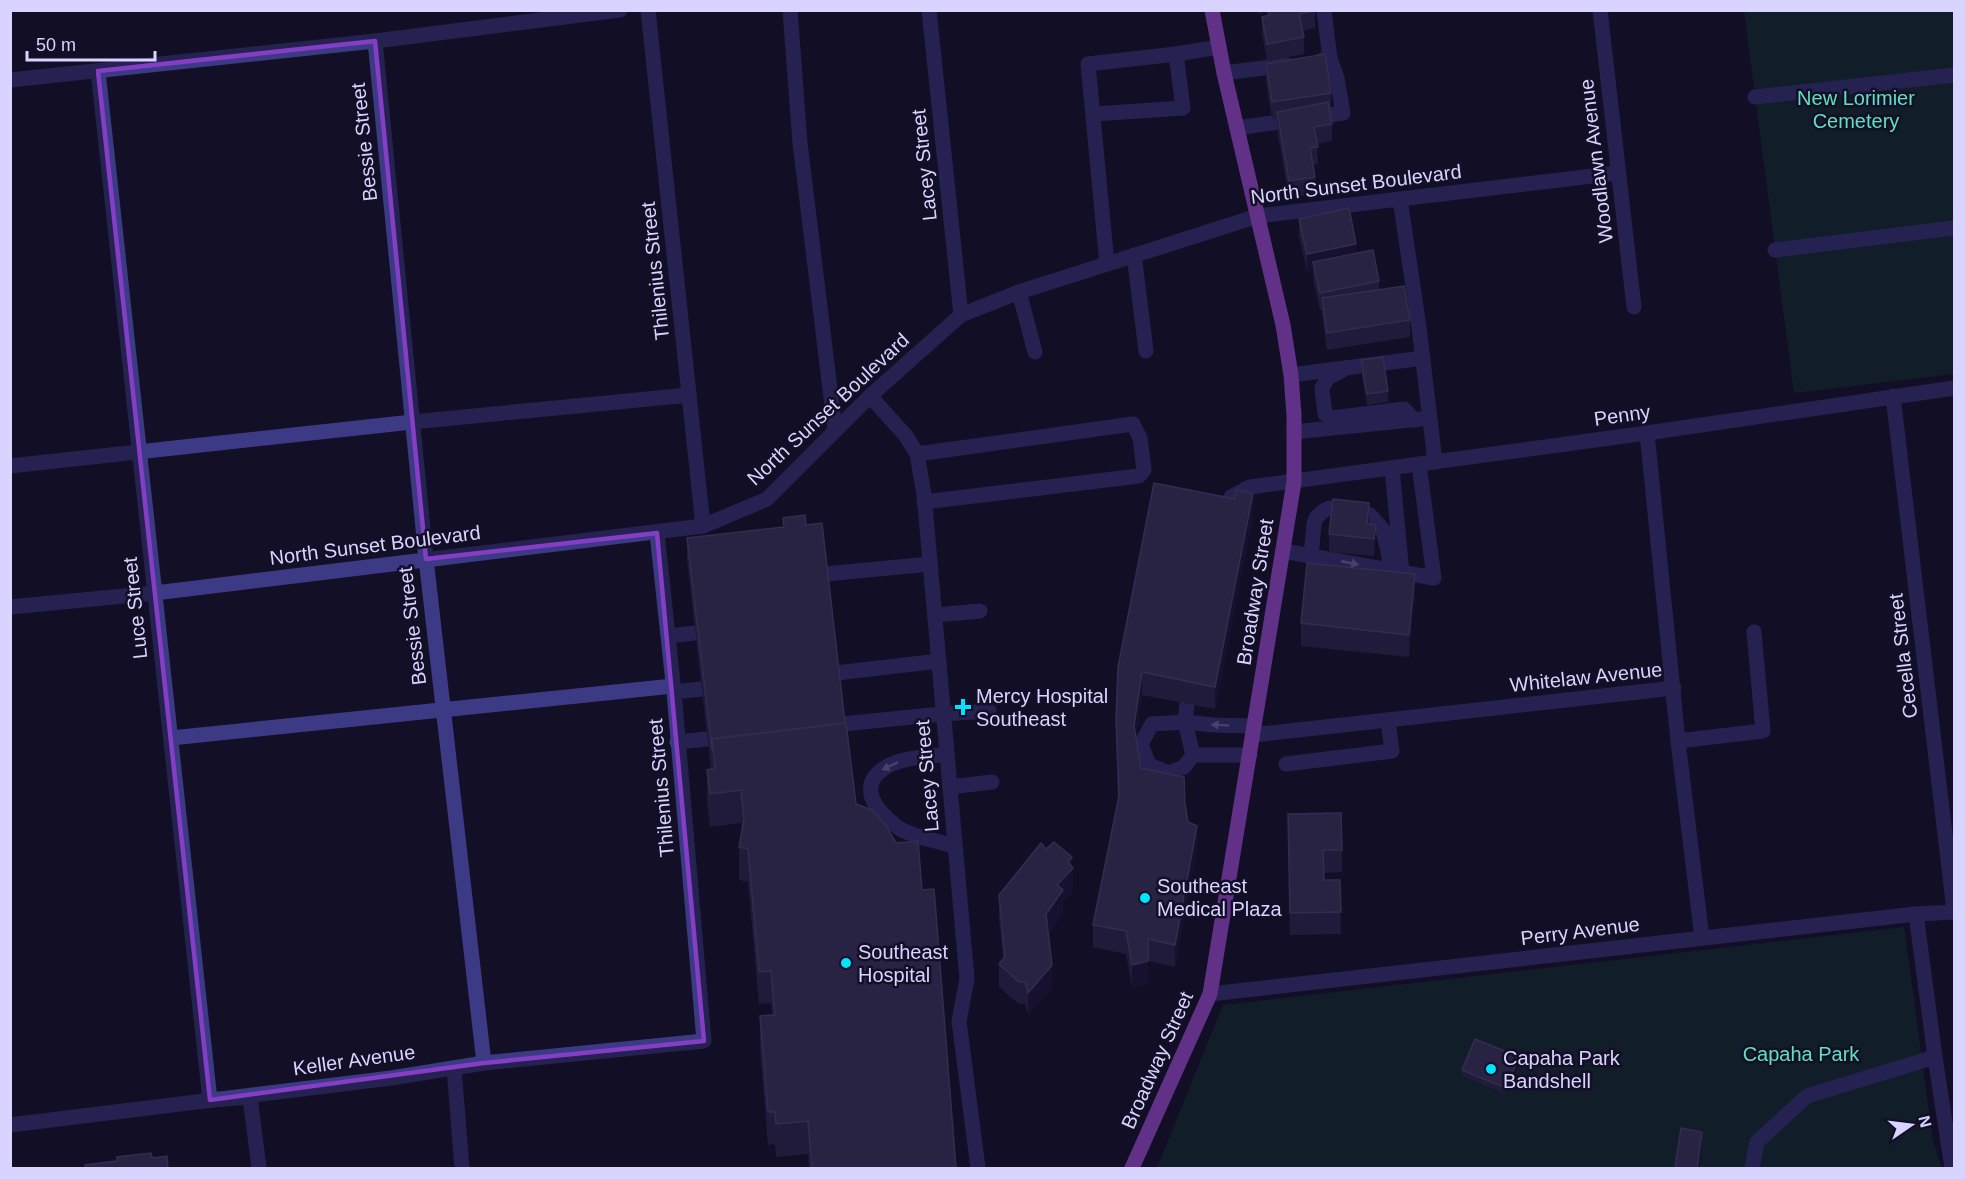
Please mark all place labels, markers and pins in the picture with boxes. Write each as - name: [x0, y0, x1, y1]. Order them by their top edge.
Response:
- place label: Mercy Hospital Southeast: [976, 685, 1108, 730]
- marker: Mercy Hospital Southeast: [954, 698, 972, 716]
- place label: Southeast Medical Plaza: [1157, 875, 1282, 920]
- marker: Southeast Medical Plaza: [1138, 891, 1152, 905]
- place label: Southeast Hospital: [858, 941, 949, 986]
- marker: Southeast Hospital: [839, 956, 853, 970]
- place label: Capaha Park Bandshell: [1503, 1047, 1621, 1092]
- marker: Capaha Park Bandshell: [1484, 1062, 1498, 1076]

